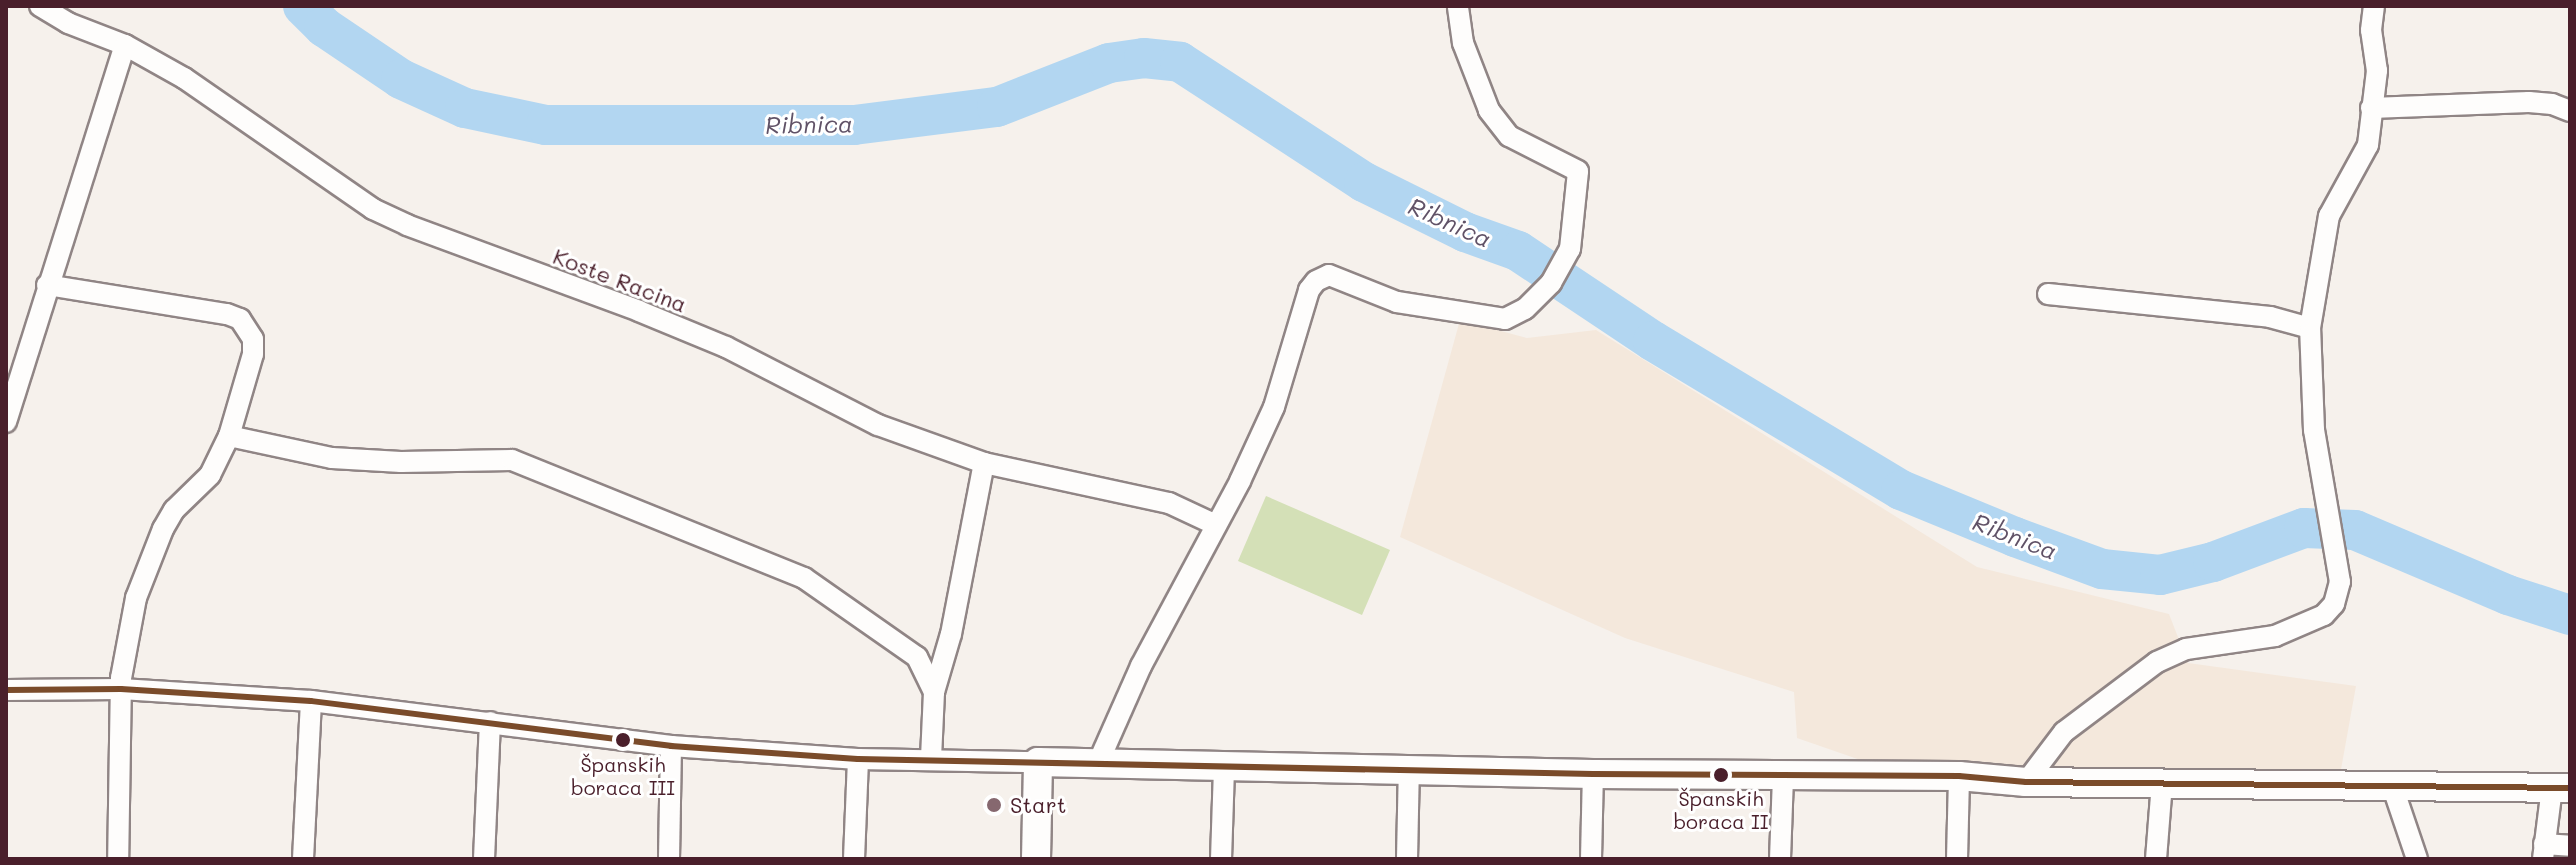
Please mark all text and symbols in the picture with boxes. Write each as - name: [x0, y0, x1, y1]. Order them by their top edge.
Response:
- water label: Ribnica: [765, 109, 853, 139]
- water label: Ribnica: [1404, 191, 1496, 253]
- street label: Koste Racina: [550, 242, 690, 318]
- water label: Ribnica: [1969, 507, 2061, 565]
- marker: Španskih boraca III: [615, 732, 631, 748]
- place label: Španskih boraca III: [571, 752, 675, 799]
- marker: Španskih boraca II: [1713, 767, 1729, 783]
- place label: Španskih boraca II: [1673, 786, 1769, 833]
- place label: Start: [1010, 792, 1066, 818]
- marker: Start: [985, 796, 1003, 814]

